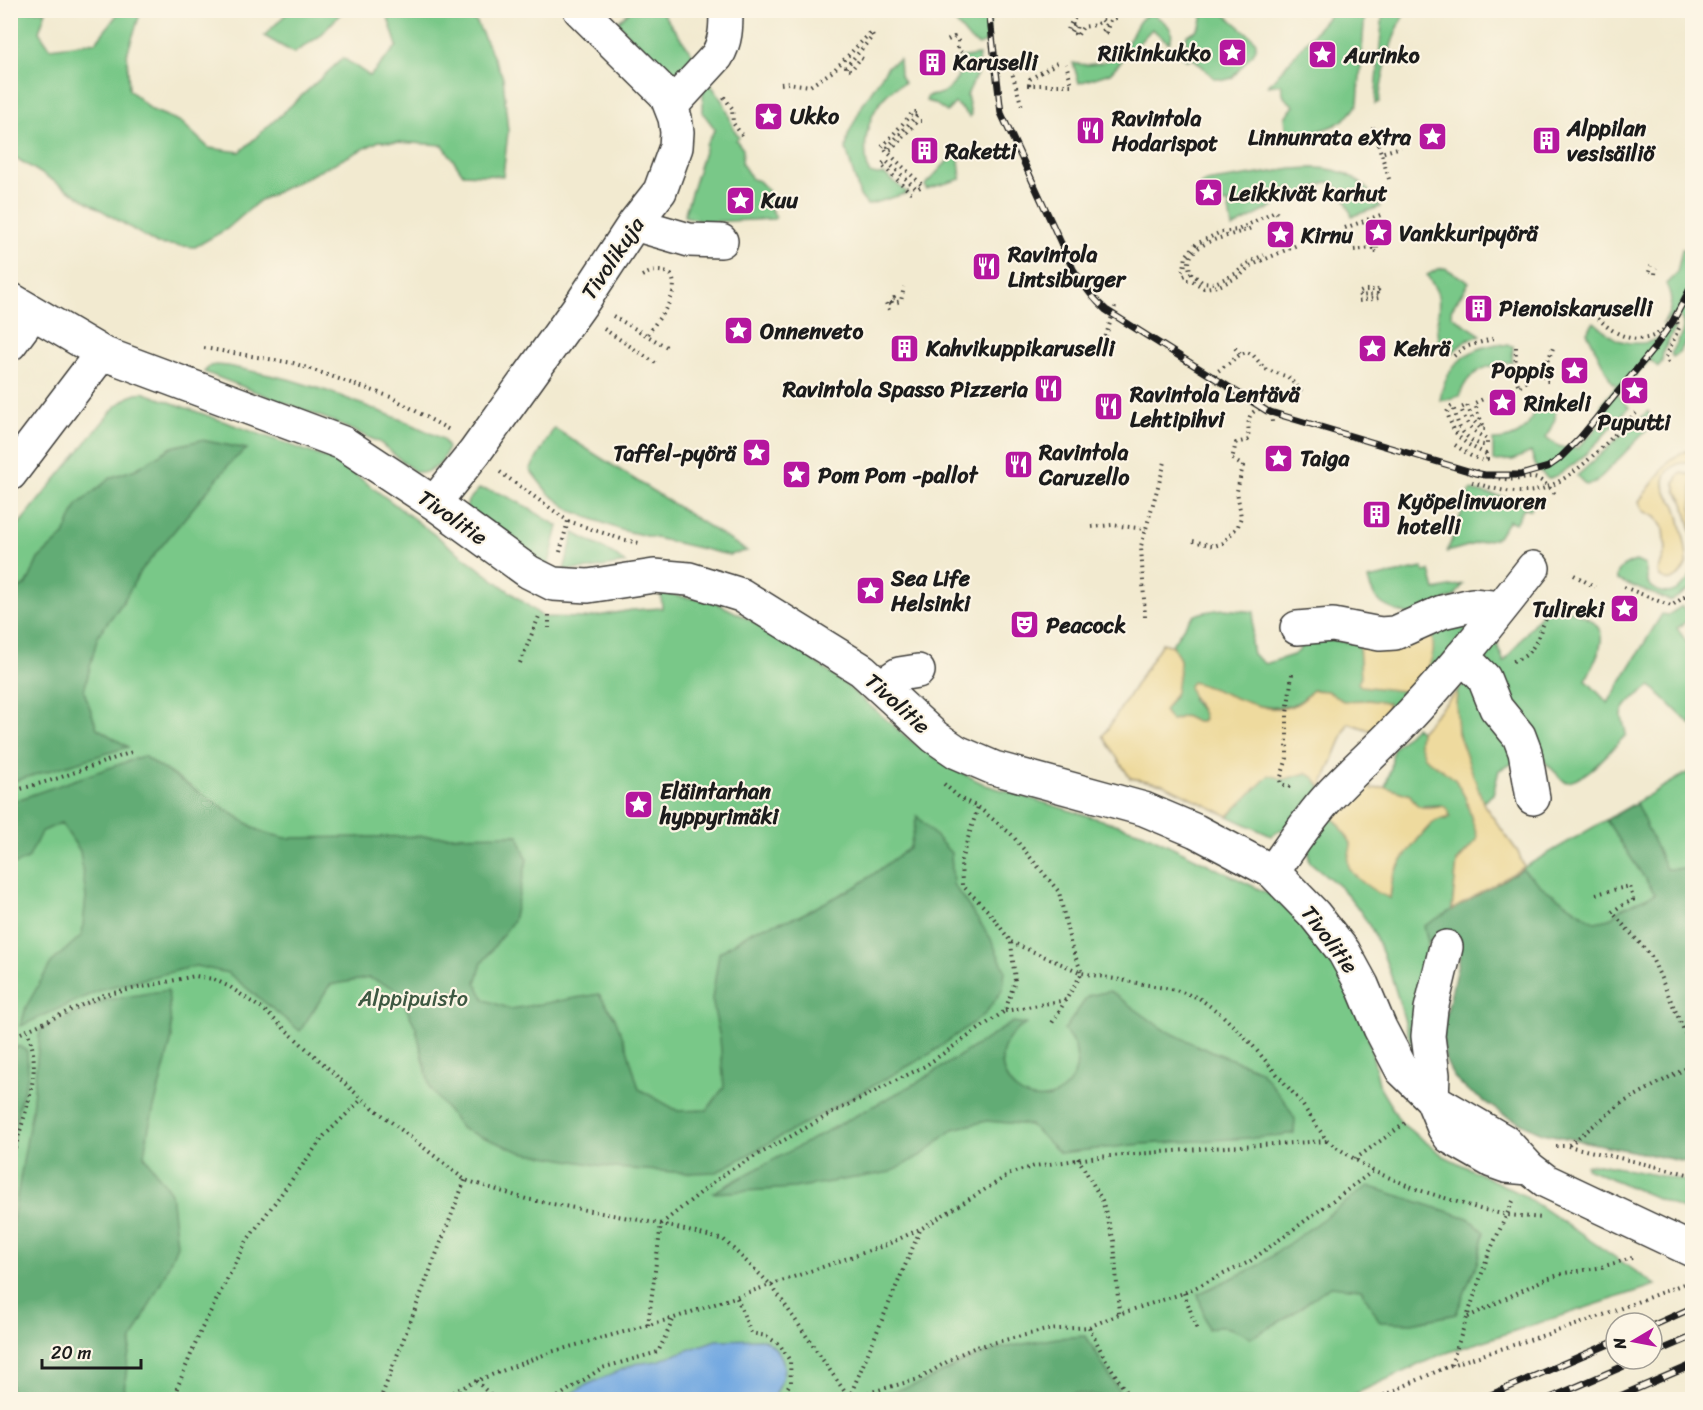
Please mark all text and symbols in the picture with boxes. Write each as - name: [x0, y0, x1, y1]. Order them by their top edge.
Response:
- place label: Riikinkukko: [1097, 34, 1212, 73]
- place label: Aurinko: [1343, 36, 1420, 75]
- place icon: Riikinkukko: [1216, 37, 1248, 69]
- place icon: Aurinko: [1307, 39, 1339, 71]
- place label: Karuselli: [952, 43, 1039, 82]
- building icon: Karuselli: [916, 46, 948, 78]
- place label: Ukko: [790, 97, 840, 136]
- place label: Ravintola Hodarispot: [1111, 99, 1218, 163]
- place icon: Ukko: [753, 100, 785, 132]
- place label: Alppilan vesisäiliö: [1566, 109, 1656, 173]
- restaurant icon: Ravintola Hodarispot: [1075, 115, 1107, 147]
- place label: Linnunrata eXtra: [1248, 118, 1412, 157]
- place icon: Linnunrata eXtra: [1416, 121, 1448, 153]
- building icon: Alppilan vesisäiliö: [1530, 125, 1562, 157]
- place label: Raketti: [944, 132, 1018, 171]
- building icon: Raketti: [908, 135, 940, 167]
- place label: Leikkivät karhut: [1229, 174, 1388, 213]
- place icon: Leikkivät karhut: [1192, 177, 1224, 209]
- place label: Kuu: [760, 181, 798, 220]
- place icon: Kuu: [724, 184, 756, 216]
- street label: Tivolikuja: [570, 208, 655, 308]
- place label: Vankkuripyörä: [1399, 214, 1540, 253]
- place label: Kirnu: [1300, 216, 1353, 255]
- place icon: Vankkuripyörä: [1362, 217, 1394, 249]
- place icon: Kirnu: [1264, 219, 1296, 251]
- place label: Ravintola Lintsiburger: [1007, 235, 1127, 299]
- restaurant icon: Ravintola Lintsiburger: [971, 251, 1003, 283]
- place label: Pienoiskaruselli: [1499, 289, 1654, 328]
- building icon: Pienoiskaruselli: [1462, 292, 1494, 324]
- place label: Onnenveto: [760, 312, 863, 351]
- place icon: Onnenveto: [723, 315, 755, 347]
- place label: Kahvikuppikaruselli: [925, 329, 1117, 368]
- place label: Kehrä: [1393, 329, 1452, 368]
- building icon: Kahvikuppikaruselli: [889, 332, 921, 364]
- place icon: Kehrä: [1357, 332, 1389, 364]
- place label: Poppis: [1491, 351, 1555, 390]
- place icon: Poppis: [1559, 354, 1591, 386]
- place label: Ravintola Spasso Pizzeria: [782, 370, 1028, 409]
- restaurant icon: Ravintola Spasso Pizzeria: [1033, 373, 1065, 405]
- place icon: Puputti: [1618, 374, 1650, 406]
- place label: Ravintola Lentävä Lehtipihvi: [1129, 375, 1302, 439]
- place label: Rinkeli: [1523, 384, 1592, 423]
- place icon: Rinkeli: [1487, 387, 1519, 419]
- restaurant icon: Ravintola Lentävä Lehtipihvi: [1093, 391, 1125, 423]
- place label: Puputti: [1598, 403, 1671, 442]
- place label: Ravintola Caruzello: [1038, 433, 1130, 497]
- place label: Taffel-pyörä: [613, 434, 738, 473]
- place icon: Taffel-pyörä: [741, 437, 773, 469]
- place label: Taiga: [1300, 439, 1350, 478]
- place icon: Taiga: [1263, 442, 1295, 474]
- restaurant icon: Ravintola Caruzello: [1002, 449, 1034, 481]
- place label: Pom Pom -pallot: [818, 456, 978, 495]
- place icon: Pom Pom -pallot: [781, 459, 813, 491]
- street label: Tivolitie: [409, 479, 496, 556]
- place label: Kyöpelinvuoren hotelli: [1397, 482, 1547, 546]
- building icon: Kyöpelinvuoren hotelli: [1361, 498, 1393, 530]
- place label: Sea Life Helsinki: [890, 559, 971, 623]
- place icon: Sea Life Helsinki: [854, 575, 886, 607]
- place label: Tulireki: [1532, 590, 1606, 629]
- place icon: Tulireki: [1609, 593, 1641, 625]
- place label: Peacock: [1046, 606, 1127, 645]
- theatre icon: Peacock: [1009, 609, 1041, 641]
- street label: Tivolitie: [856, 663, 940, 744]
- place label: Eläintarhan hyppyrimäki: [659, 772, 780, 836]
- place icon: Eläintarhan hyppyrimäki: [623, 788, 655, 820]
- street label: Tivolitie: [1290, 896, 1369, 982]
- park label: Alppipuisto: [357, 979, 468, 1018]
- north arrow: [1604, 1311, 1664, 1371]
- scale bar: [42, 1332, 141, 1370]
- text: N: [1604, 1335, 1635, 1352]
- text: 20 m: [51, 1337, 91, 1369]

